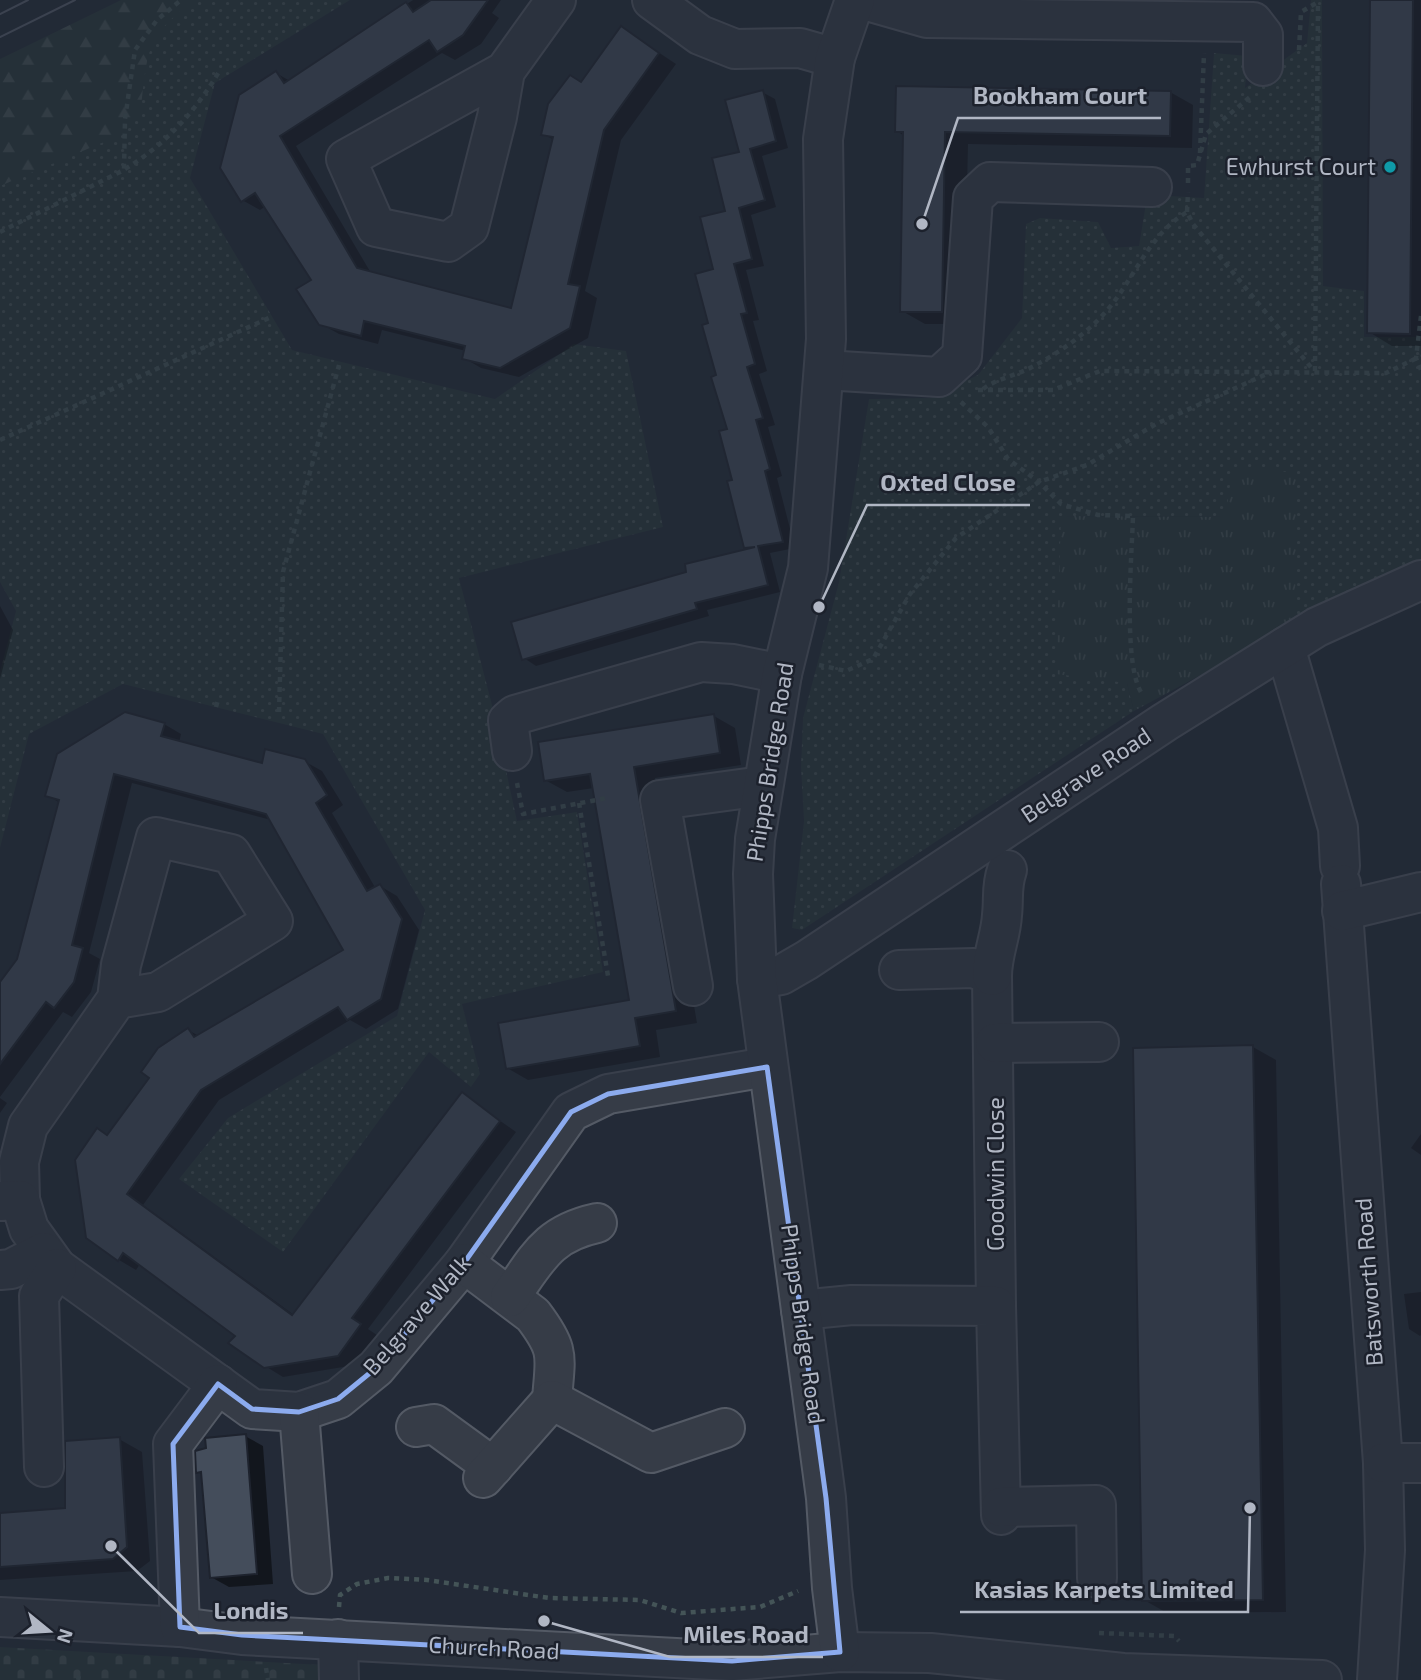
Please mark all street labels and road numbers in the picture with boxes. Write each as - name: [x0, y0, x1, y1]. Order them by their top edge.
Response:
- street label: Phipps Bridge Road: [739, 660, 799, 864]
- street label: Belgrave Road: [1015, 720, 1156, 828]
- street label: Goodwin Close: [981, 1097, 1009, 1251]
- street label: Batsworth Road: [1348, 1197, 1388, 1367]
- street label: Phipps Bridge Road: [776, 1222, 832, 1426]
- street label: Belgrave Walk: [356, 1248, 476, 1380]
- street label: Church Road: [428, 1630, 560, 1664]

